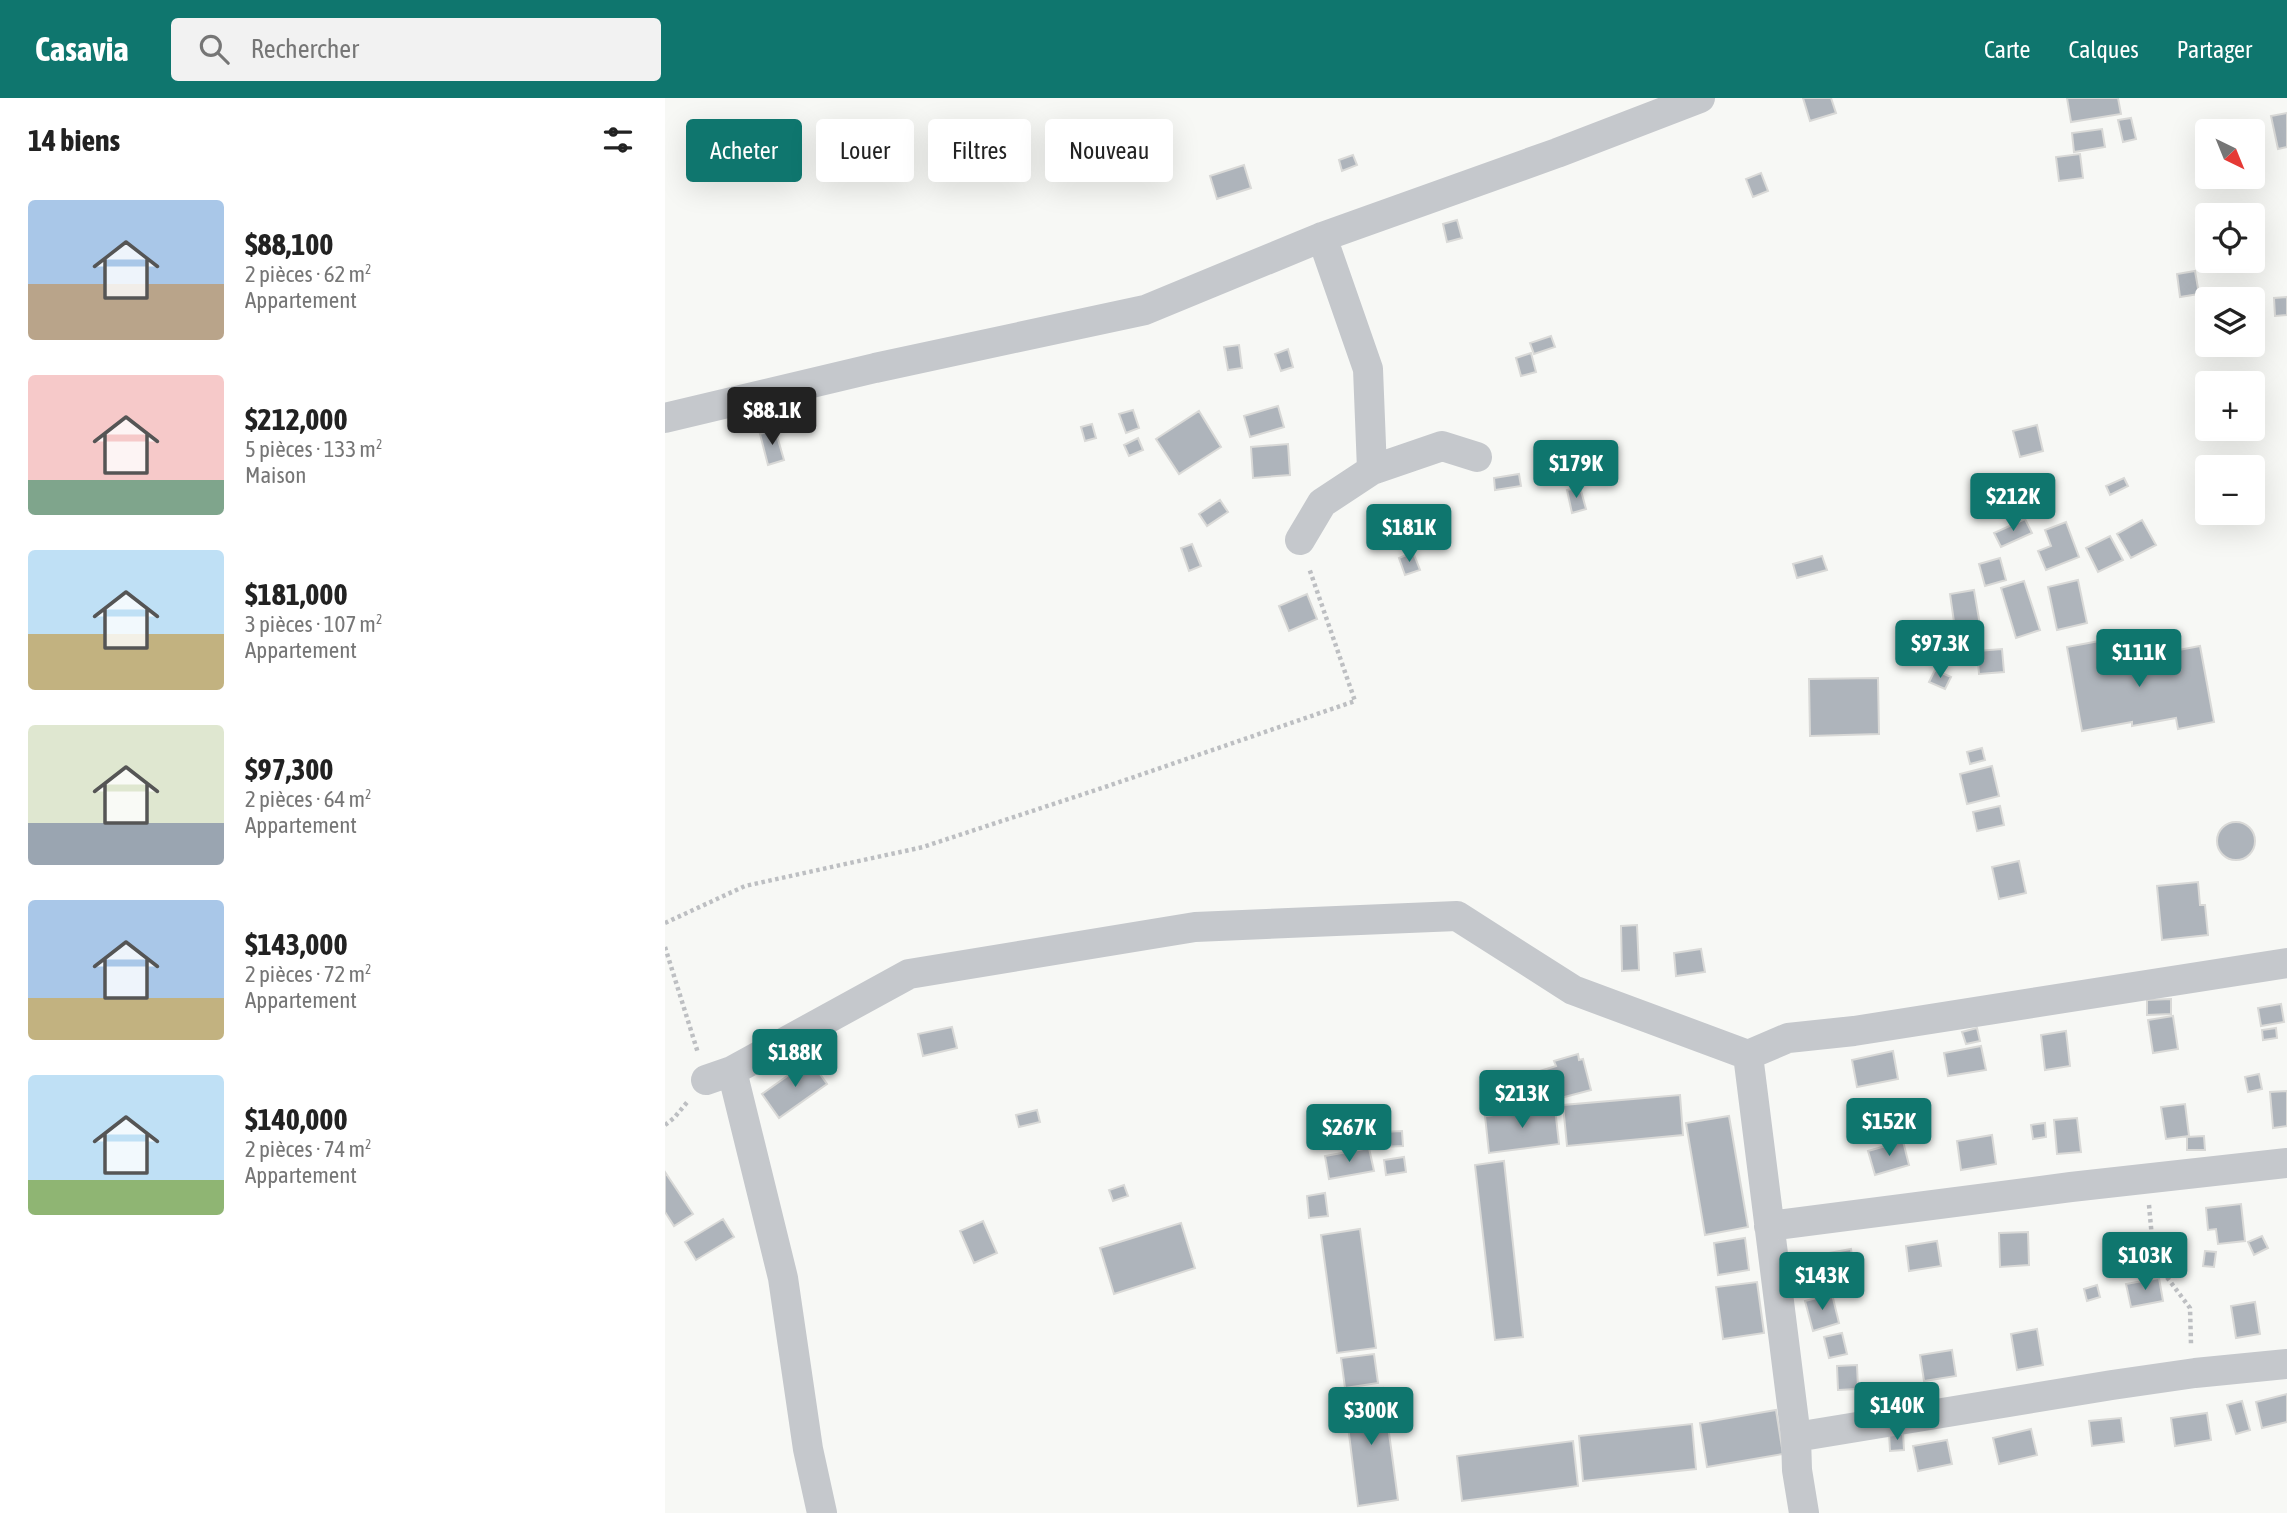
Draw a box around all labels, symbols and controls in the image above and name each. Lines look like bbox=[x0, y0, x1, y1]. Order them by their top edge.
search box bbox=[171, 18, 661, 81]
text: Casavia bbox=[35, 30, 129, 68]
icon: search bbox=[195, 30, 233, 68]
text: Rechercher bbox=[251, 34, 359, 64]
text: Carte bbox=[1984, 36, 2030, 63]
text: Calques bbox=[2068, 36, 2139, 63]
text: Partager bbox=[2177, 36, 2252, 63]
chip: Acheter bbox=[686, 119, 802, 182]
chip: Louer bbox=[816, 119, 914, 182]
chip: Filtres bbox=[928, 119, 1031, 182]
chip: Nouveau bbox=[1045, 119, 1173, 182]
north arrow bbox=[2195, 119, 2265, 189]
map controls bbox=[2195, 119, 2265, 525]
icon: filters bbox=[599, 121, 637, 159]
text: 14 biens bbox=[28, 123, 120, 157]
button: locate bbox=[2195, 203, 2265, 273]
text: $88,100 bbox=[245, 227, 333, 261]
icon: home bbox=[84, 228, 168, 312]
text: 2 pièces · 62 m² bbox=[245, 261, 372, 287]
text: Appartement bbox=[245, 287, 357, 313]
button: layers bbox=[2195, 287, 2265, 357]
button: + bbox=[2195, 371, 2265, 441]
pin: $88.1K bbox=[715, 388, 829, 447]
text: $88.1K bbox=[743, 397, 801, 423]
text: $212,000 bbox=[245, 402, 348, 436]
icon: home bbox=[84, 403, 168, 487]
text: 5 pièces · 133 m² bbox=[245, 436, 382, 462]
pin: $179K bbox=[1527, 440, 1625, 500]
text: $179K bbox=[1549, 450, 1603, 476]
button: − bbox=[2195, 455, 2265, 525]
text: Maison bbox=[245, 462, 306, 488]
pin: $212K bbox=[1964, 474, 2062, 533]
text: $212K bbox=[1986, 483, 2040, 509]
pin: $181K bbox=[1360, 504, 1458, 564]
text: $181K bbox=[1382, 514, 1436, 540]
text: $181,000 bbox=[245, 577, 348, 611]
icon: home bbox=[84, 578, 168, 662]
text: 3 pièces · 107 m² bbox=[245, 611, 382, 637]
pin: $97.3K bbox=[1883, 620, 1997, 680]
text: $97.3K bbox=[1911, 630, 1969, 656]
pin: $111K bbox=[2090, 630, 2188, 689]
text: Appartement bbox=[245, 637, 357, 663]
text: $111K bbox=[2112, 639, 2166, 665]
text: $97,300 bbox=[245, 752, 333, 786]
icon: home bbox=[84, 753, 168, 837]
text: 2 pièces · 64 m² bbox=[245, 786, 372, 812]
text: Appartement bbox=[245, 812, 357, 838]
text: $143,000 bbox=[245, 927, 348, 961]
icon: home bbox=[84, 928, 168, 1012]
text: 2 pièces · 72 m² bbox=[245, 961, 372, 987]
text: Appartement bbox=[245, 987, 357, 1013]
pin: $188K bbox=[746, 1030, 844, 1089]
text: $188K bbox=[768, 1039, 822, 1065]
pin: $213K bbox=[1473, 1070, 1571, 1130]
text: $213K bbox=[1495, 1080, 1549, 1106]
pin: $152K bbox=[1840, 1098, 1938, 1158]
text: $140,000 bbox=[245, 1102, 348, 1136]
icon: home bbox=[84, 1103, 168, 1187]
pin: $267K bbox=[1300, 1104, 1398, 1164]
text: $152K bbox=[1862, 1108, 1916, 1134]
text: $267K bbox=[1322, 1114, 1376, 1140]
text: 2 pièces · 74 m² bbox=[245, 1136, 372, 1162]
text: Appartement bbox=[245, 1162, 357, 1188]
pin: $103K bbox=[2096, 1232, 2194, 1292]
text: $103K bbox=[2118, 1242, 2172, 1268]
pin: $143K bbox=[1773, 1252, 1871, 1312]
text: $143K bbox=[1795, 1262, 1849, 1288]
pin: $140K bbox=[1848, 1382, 1946, 1442]
pin: $300K bbox=[1322, 1388, 1420, 1447]
text: $140K bbox=[1870, 1392, 1924, 1418]
text: $300K bbox=[1344, 1397, 1398, 1423]

